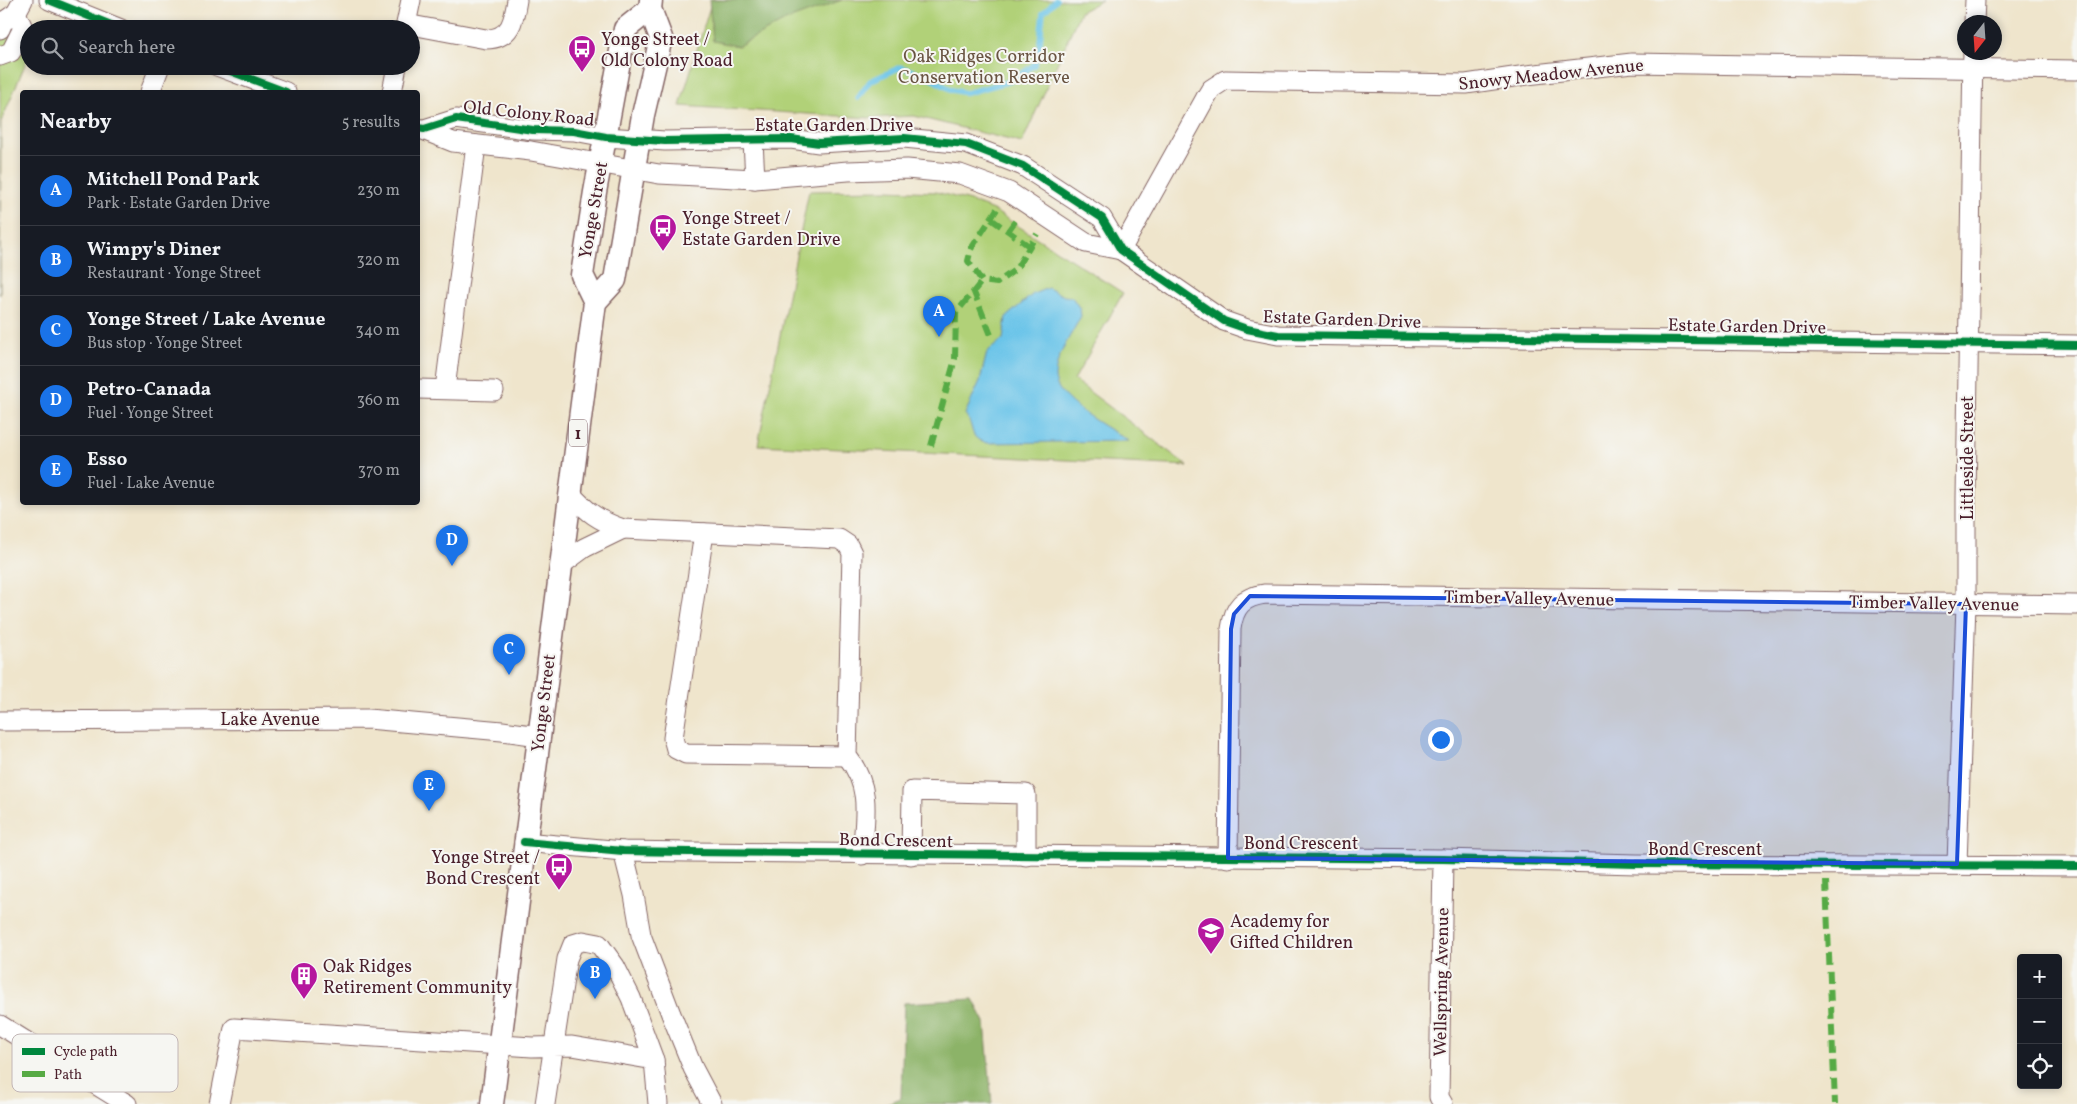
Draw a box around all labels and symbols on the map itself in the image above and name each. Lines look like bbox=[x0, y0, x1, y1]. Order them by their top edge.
north arrow bbox=[1957, 15, 2002, 60]
place label: Yonge Street / Old Colony Road bbox=[601, 28, 733, 74]
bus stop icon: Yonge Street / Old Colony Road bbox=[567, 34, 597, 73]
park label: Oak Ridges Corridor Conservation Reserve bbox=[898, 45, 1070, 91]
street label: Snowy Meadow Avenue bbox=[1457, 53, 1645, 98]
street label: Old Colony Road bbox=[462, 95, 596, 134]
street label: Estate Garden Drive bbox=[755, 114, 913, 139]
street label: Yonge Street bbox=[574, 160, 615, 261]
place label: Yonge Street / Estate Garden Drive bbox=[682, 207, 840, 253]
bus stop icon: Yonge Street / Estate Garden Drive bbox=[648, 213, 678, 252]
pin: A bbox=[923, 296, 955, 337]
street label: Estate Garden Drive bbox=[1262, 305, 1422, 336]
street label: Estate Garden Drive bbox=[1668, 314, 1826, 341]
street label: Littleside Street bbox=[1956, 396, 1981, 520]
road number: 1 bbox=[569, 419, 587, 446]
pin: D bbox=[436, 525, 468, 566]
street label: Timber Valley Avenue bbox=[1444, 586, 1614, 613]
street label: Timber Valley Avenue bbox=[1849, 591, 2019, 618]
pin: C bbox=[493, 634, 525, 675]
street label: Yonge Street bbox=[526, 653, 563, 754]
street label: Lake Avenue bbox=[220, 708, 320, 733]
your location bbox=[1428, 727, 1454, 753]
pin: E bbox=[413, 770, 445, 811]
street label: Bond Crescent bbox=[839, 828, 953, 855]
street label: Bond Crescent bbox=[1244, 832, 1358, 857]
street label: Bond Crescent bbox=[1648, 838, 1762, 863]
place label: Yonge Street / Bond Crescent bbox=[426, 846, 540, 892]
bus stop icon: Yonge Street / Bond Crescent bbox=[544, 852, 574, 891]
street label: Wellspring Avenue bbox=[1429, 907, 1456, 1057]
place label: Academy for Gifted Children bbox=[1230, 910, 1354, 956]
school or university icon: Academy for Gifted Children bbox=[1196, 916, 1226, 955]
place label: Oak Ridges Retirement Community bbox=[323, 955, 512, 1001]
pin: B bbox=[579, 958, 611, 999]
building icon: Oak Ridges Retirement Community bbox=[289, 961, 319, 1000]
legend bbox=[12, 1034, 178, 1092]
text: Cycle path bbox=[54, 1043, 118, 1062]
text: Path bbox=[54, 1066, 82, 1085]

